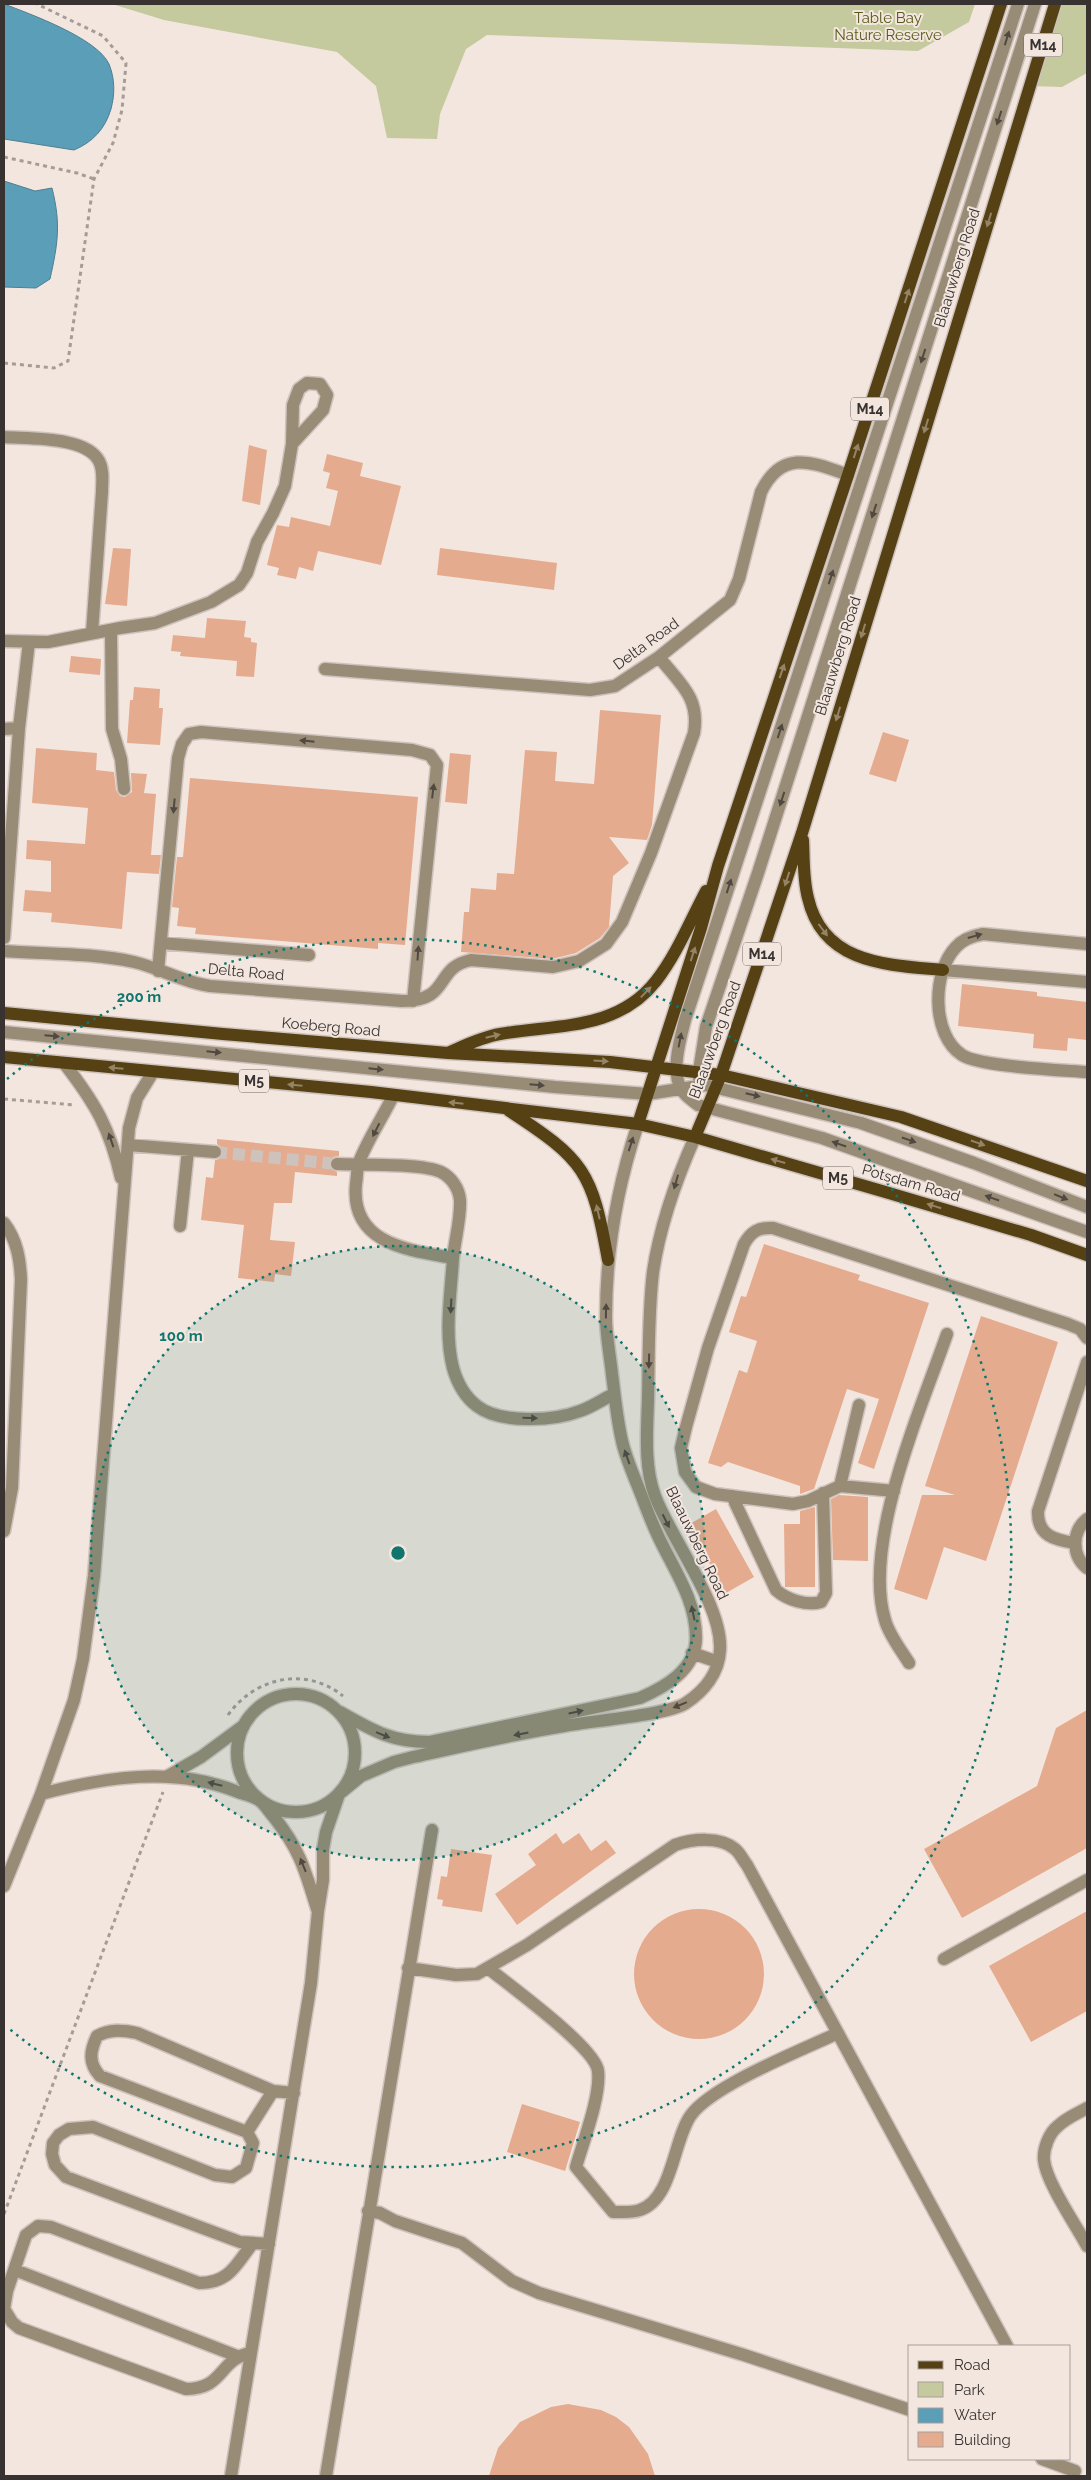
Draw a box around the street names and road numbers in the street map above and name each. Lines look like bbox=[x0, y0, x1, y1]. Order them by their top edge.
road number: M14 bbox=[1024, 34, 1062, 56]
street label: Blaauwberg Road bbox=[930, 206, 984, 330]
road number: M14 bbox=[851, 398, 889, 420]
street label: Blaauwberg Road bbox=[811, 594, 865, 718]
street label: Delta Road bbox=[610, 614, 682, 674]
road number: M14 bbox=[743, 942, 781, 966]
street label: Delta Road bbox=[207, 960, 285, 984]
street label: Blaauwberg Road bbox=[685, 979, 745, 1101]
street label: Koeberg Road bbox=[281, 1014, 381, 1040]
road number: M5 bbox=[239, 1070, 269, 1092]
street label: Potsdam Road bbox=[860, 1160, 962, 1206]
road number: M5 bbox=[823, 1166, 853, 1190]
street label: Blaauwberg Road bbox=[662, 1483, 732, 1603]

